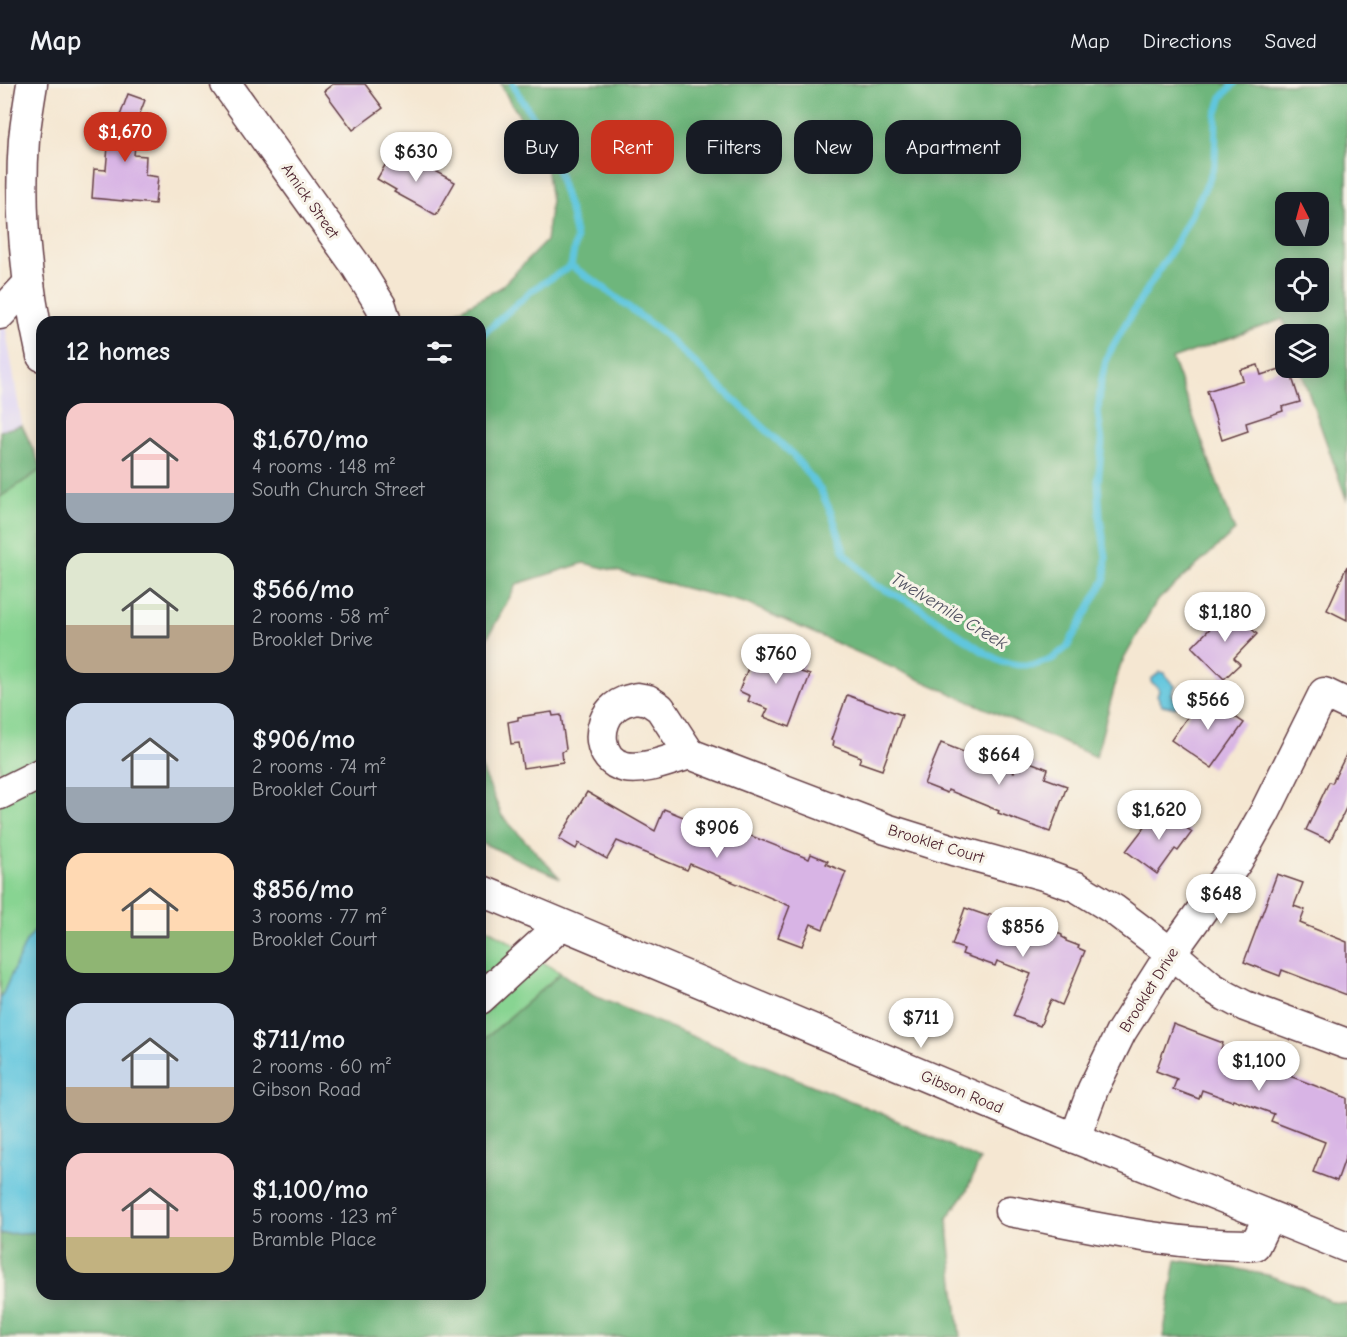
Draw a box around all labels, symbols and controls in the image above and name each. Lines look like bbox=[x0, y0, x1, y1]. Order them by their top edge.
text: Map bbox=[30, 25, 81, 57]
text: Map bbox=[1070, 29, 1110, 53]
text: Directions bbox=[1143, 29, 1232, 53]
text: Saved bbox=[1265, 29, 1317, 53]
pin: $1,670 bbox=[76, 112, 174, 163]
text: $1,670 bbox=[98, 120, 152, 143]
chip: Buy bbox=[504, 120, 579, 174]
chip: Rent bbox=[591, 120, 674, 174]
chip: Filters bbox=[686, 120, 782, 174]
chip: New bbox=[794, 120, 873, 174]
chip: Apartment bbox=[885, 120, 1021, 174]
pin: $630 bbox=[380, 132, 452, 183]
text: $630 bbox=[394, 140, 438, 163]
street label: Amick Street bbox=[278, 160, 343, 242]
north arrow bbox=[1275, 192, 1329, 246]
map controls bbox=[1275, 192, 1329, 378]
button: locate bbox=[1275, 258, 1329, 312]
button: layers bbox=[1275, 324, 1329, 378]
icon: filters bbox=[423, 336, 456, 369]
text: 12 homes bbox=[66, 337, 170, 367]
text: $1,670/mo bbox=[252, 425, 369, 455]
icon: home bbox=[114, 427, 186, 499]
text: 4 rooms · 148 m² bbox=[252, 455, 395, 478]
text: South Church Street bbox=[252, 478, 425, 501]
water label: Twelvemile Creek bbox=[887, 568, 1011, 654]
text: $566/mo bbox=[252, 575, 354, 605]
icon: home bbox=[114, 577, 186, 649]
pin: $1,180 bbox=[1176, 592, 1274, 643]
text: $1,180 bbox=[1198, 600, 1252, 623]
text: 2 rooms · 58 m² bbox=[252, 605, 389, 628]
text: Brooklet Drive bbox=[252, 628, 373, 651]
pin: $760 bbox=[740, 634, 812, 685]
text: $760 bbox=[755, 642, 797, 665]
pin: $566 bbox=[1172, 680, 1244, 731]
text: $566 bbox=[1186, 688, 1230, 711]
text: $906/mo bbox=[252, 725, 355, 755]
icon: home bbox=[114, 727, 186, 799]
pin: $664 bbox=[963, 735, 1035, 786]
text: $664 bbox=[978, 743, 1020, 766]
text: 2 rooms · 74 m² bbox=[252, 755, 385, 778]
text: Brooklet Court bbox=[252, 778, 376, 801]
pin: $1,620 bbox=[1110, 790, 1208, 841]
text: $1,620 bbox=[1131, 798, 1187, 821]
pin: $906 bbox=[681, 808, 753, 859]
text: $906 bbox=[695, 816, 739, 839]
street label: Brooklet Court bbox=[886, 821, 987, 867]
pin: $648 bbox=[1185, 874, 1257, 925]
text: $856/mo bbox=[252, 875, 354, 905]
icon: home bbox=[114, 877, 186, 949]
text: $648 bbox=[1200, 882, 1242, 905]
text: 3 rooms · 77 m² bbox=[252, 905, 386, 928]
pin: $856 bbox=[987, 907, 1059, 958]
text: $856 bbox=[1001, 915, 1045, 938]
text: Brooklet Court bbox=[252, 928, 376, 951]
street label: Brooklet Drive bbox=[1116, 944, 1182, 1036]
pin: $711 bbox=[885, 998, 957, 1049]
text: $711 bbox=[903, 1006, 939, 1029]
text: $711/mo bbox=[252, 1025, 345, 1055]
icon: home bbox=[114, 1027, 186, 1099]
pin: $1,100 bbox=[1210, 1041, 1308, 1092]
text: $1,100 bbox=[1232, 1049, 1286, 1072]
text: 2 rooms · 60 m² bbox=[252, 1055, 391, 1078]
street label: Gibson Road bbox=[918, 1067, 1006, 1117]
text: Gibson Road bbox=[252, 1078, 361, 1101]
text: $1,100/mo bbox=[252, 1175, 368, 1205]
icon: home bbox=[114, 1177, 186, 1249]
text: 5 rooms · 123 m² bbox=[252, 1205, 397, 1228]
text: Bramble Place bbox=[252, 1228, 376, 1251]

